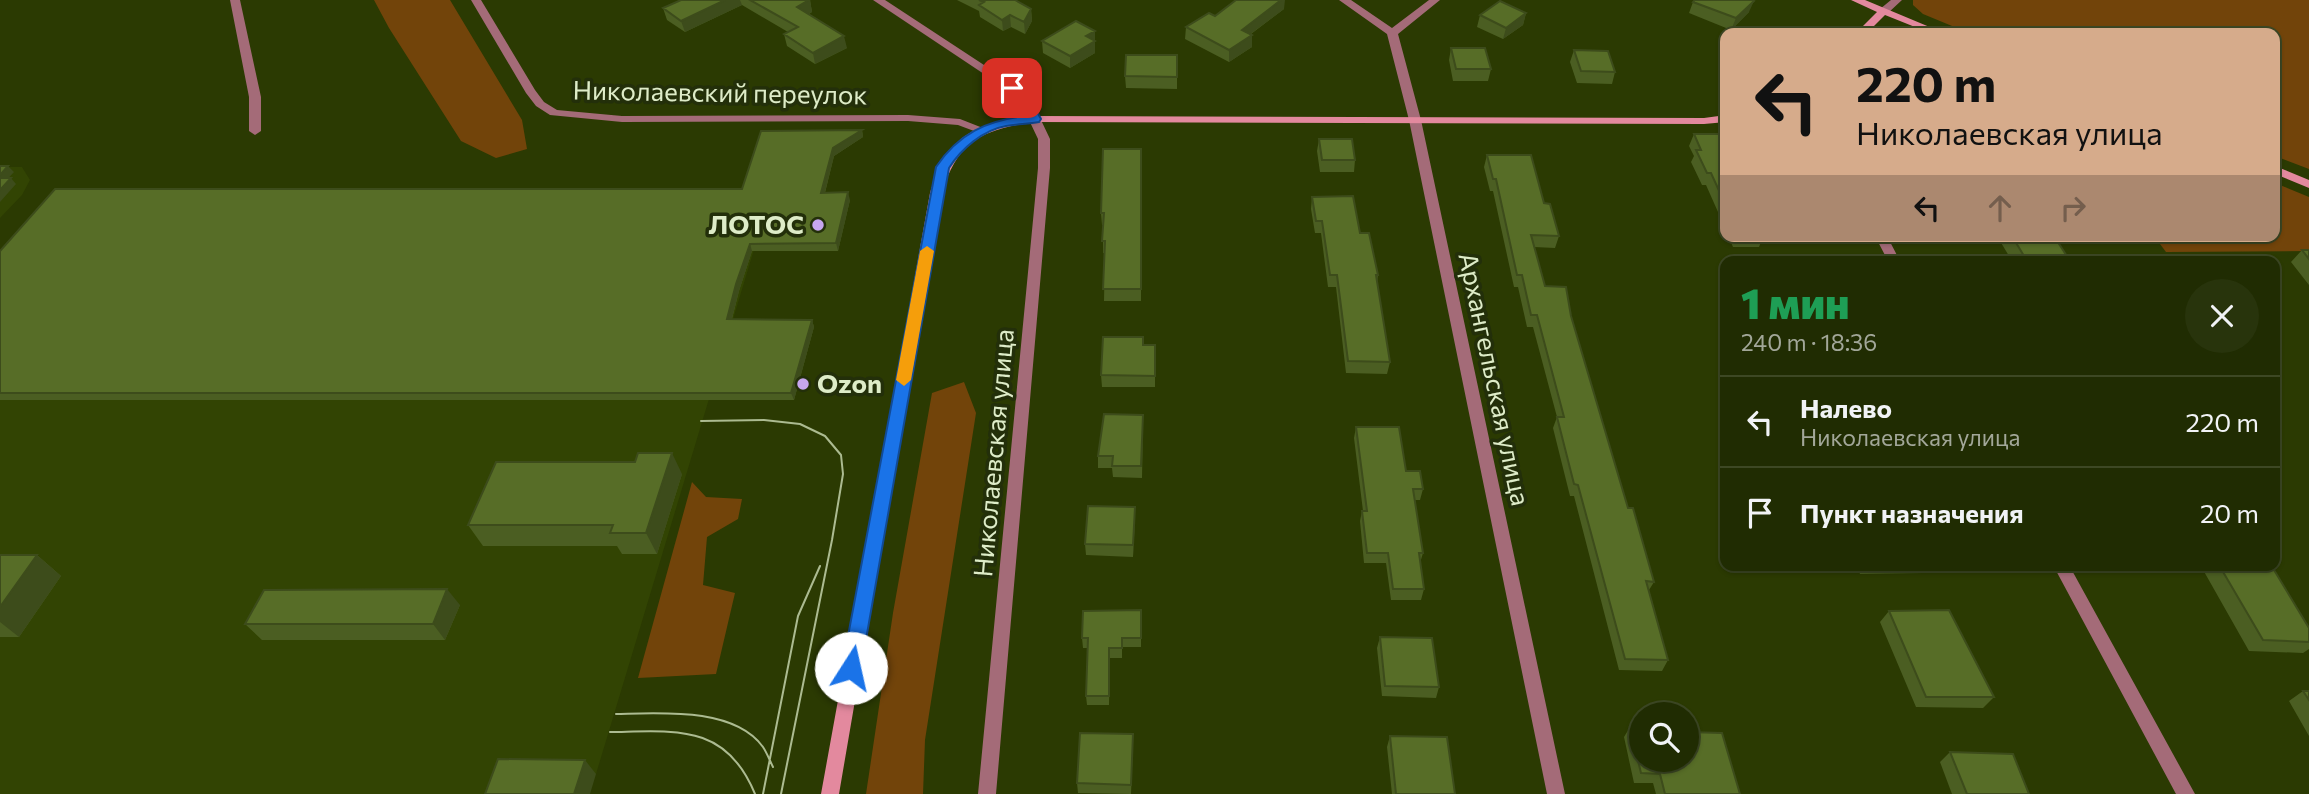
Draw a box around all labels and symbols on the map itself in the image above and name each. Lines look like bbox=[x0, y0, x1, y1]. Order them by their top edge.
pin bbox=[982, 58, 1042, 118]
street label: Николаевский переулок bbox=[572, 73, 868, 110]
place label: ЛОТОС bbox=[709, 208, 804, 239]
marker: ЛОТОС bbox=[810, 217, 826, 233]
street label: Архангельская улица bbox=[1453, 249, 1537, 508]
street label: Николаевская улица bbox=[966, 327, 1019, 578]
place label: Ozon bbox=[817, 367, 882, 398]
marker: Ozon bbox=[795, 376, 811, 392]
position arrow bbox=[814, 631, 888, 705]

